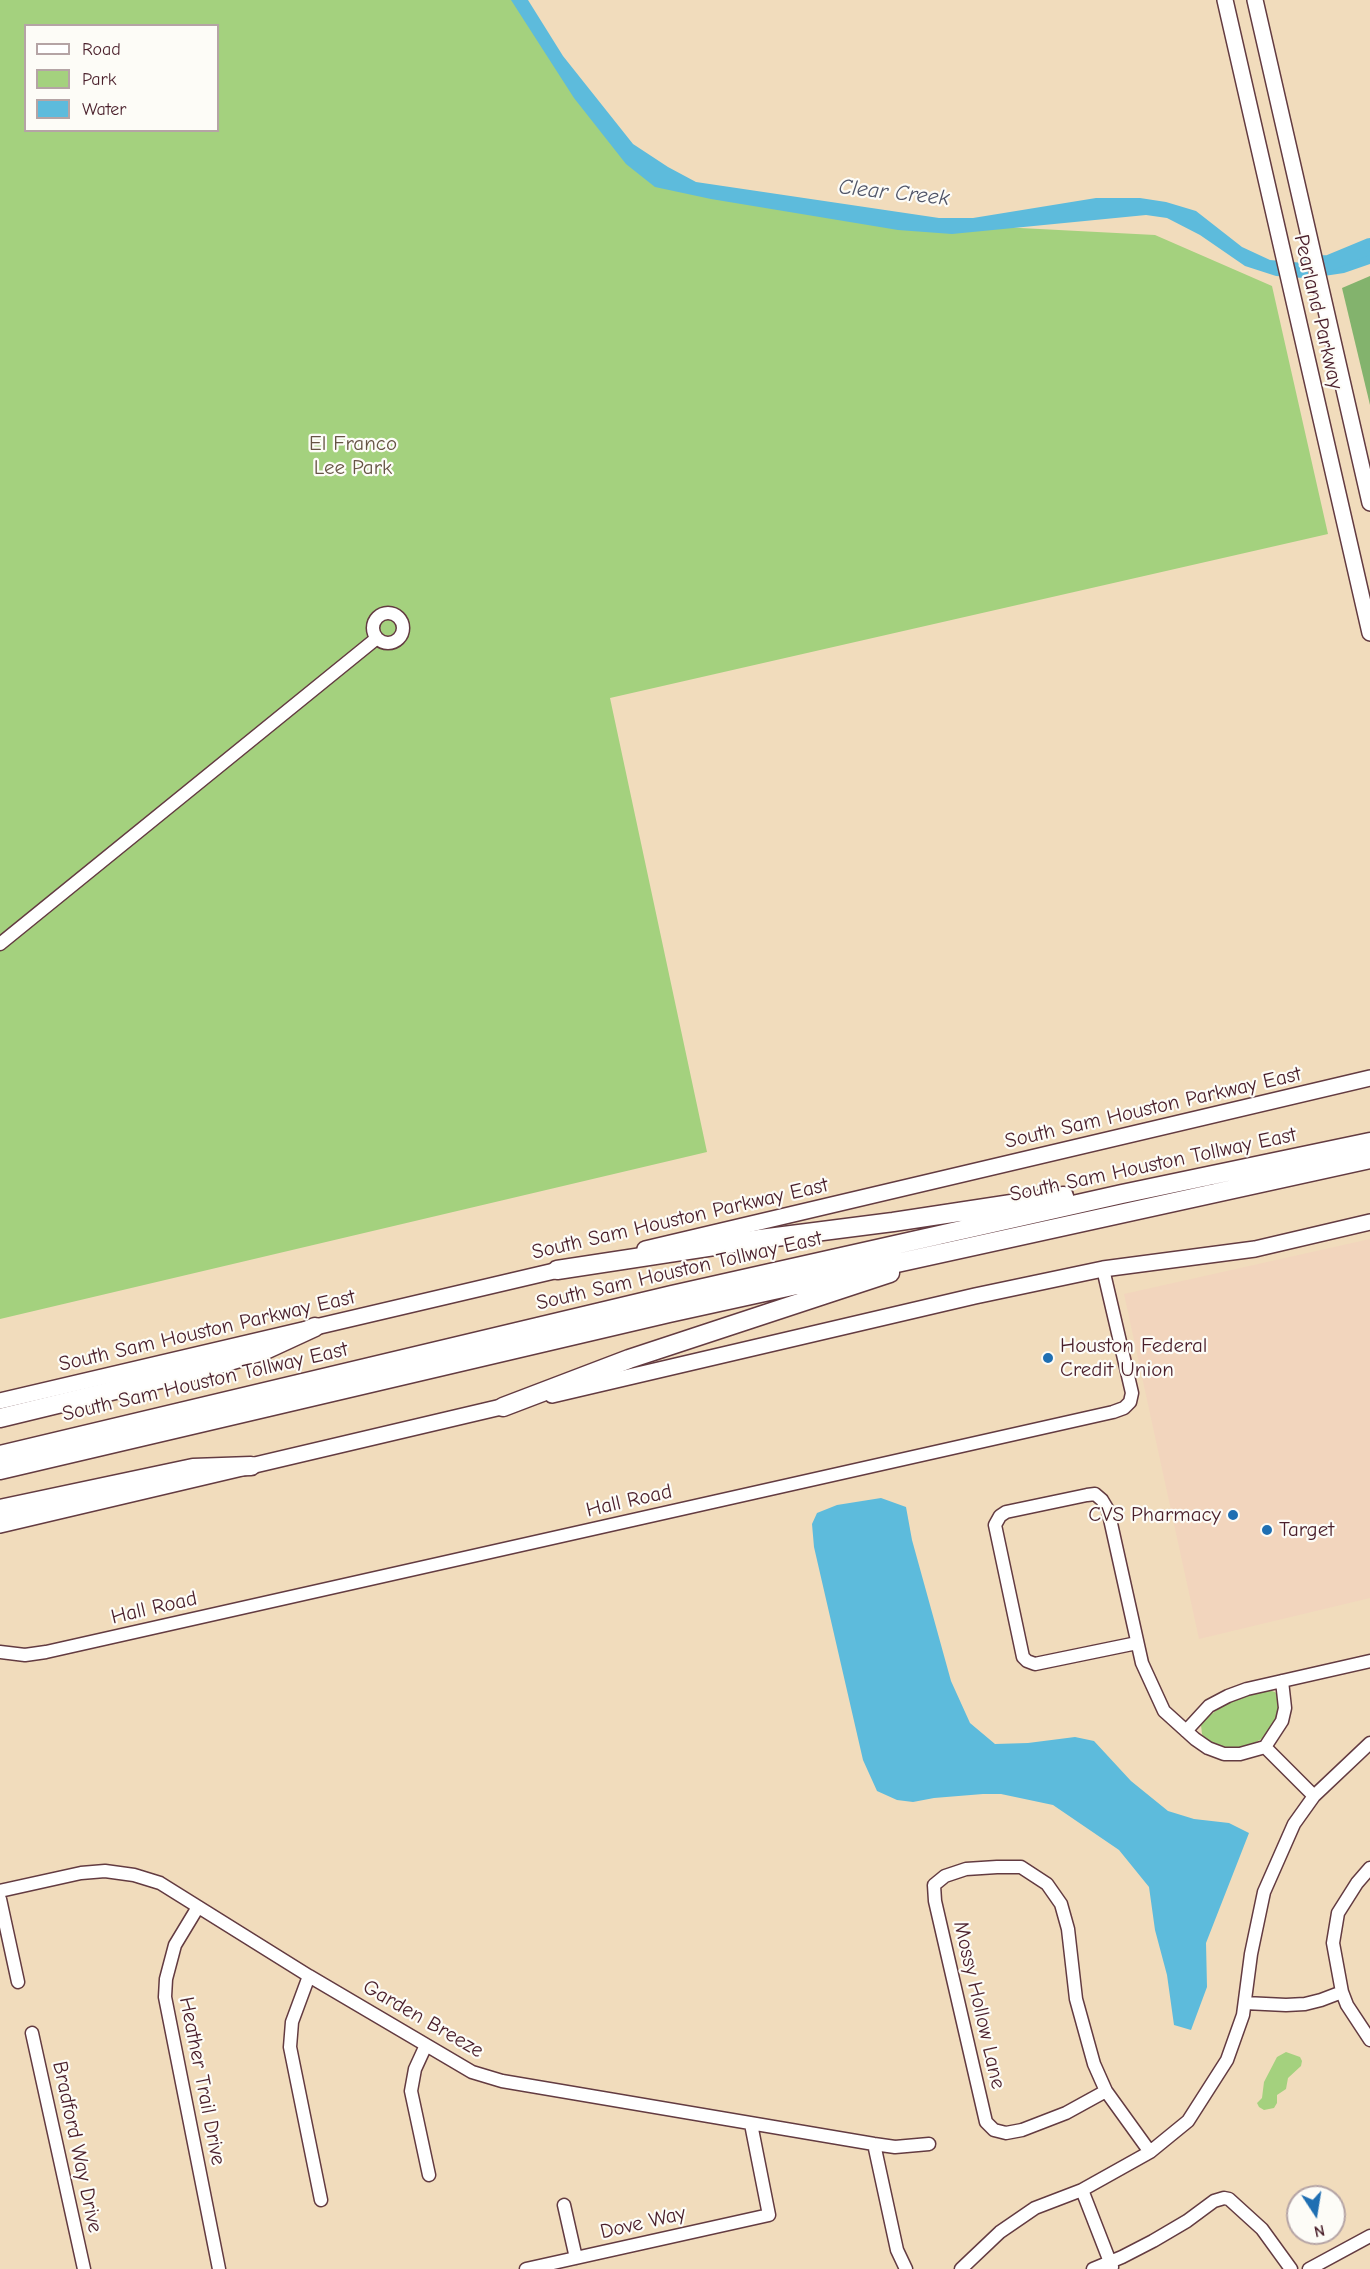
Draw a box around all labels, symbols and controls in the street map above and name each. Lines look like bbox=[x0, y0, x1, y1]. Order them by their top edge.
legend bbox=[24, 24, 219, 132]
text: Road bbox=[82, 39, 121, 60]
text: Park bbox=[82, 69, 116, 90]
text: Water bbox=[82, 99, 126, 120]
water label: Clear Creek bbox=[837, 174, 951, 212]
street label: Pearland Parkway bbox=[1288, 232, 1348, 392]
park label: El Franco Lee Park bbox=[309, 431, 397, 481]
street label: South Sam Houston Parkway East bbox=[1002, 1062, 1304, 1154]
street label: South Sam Houston Tollway East bbox=[1007, 1122, 1299, 1208]
street label: South Sam Houston Parkway East bbox=[529, 1173, 831, 1265]
street label: South Sam Houston Tollway East bbox=[534, 1226, 824, 1316]
street label: South Sam Houston Parkway East bbox=[56, 1285, 358, 1377]
place label: Houston Federal Credit Union bbox=[1060, 1333, 1207, 1383]
street label: South Sam Houston Tollway East bbox=[60, 1337, 350, 1427]
marker: Houston Federal Credit Union bbox=[1041, 1351, 1055, 1365]
street label: Hall Road bbox=[584, 1479, 674, 1523]
place label: CVS Pharmacy bbox=[1088, 1502, 1221, 1528]
marker: CVS Pharmacy bbox=[1226, 1508, 1240, 1522]
place label: Target bbox=[1279, 1517, 1334, 1543]
marker: Target bbox=[1260, 1523, 1274, 1537]
street label: Hall Road bbox=[109, 1586, 199, 1630]
street label: Mossy Hollow Lane bbox=[947, 1919, 1011, 2091]
street label: Garden Breeze bbox=[358, 1974, 488, 2064]
street label: Heather Trail Drive bbox=[173, 1995, 231, 2167]
street label: Bradford Way Drive bbox=[47, 2059, 107, 2235]
north arrow bbox=[1286, 2185, 1346, 2245]
street label: Dove Way bbox=[598, 2201, 688, 2245]
text: N bbox=[1312, 2221, 1326, 2241]

